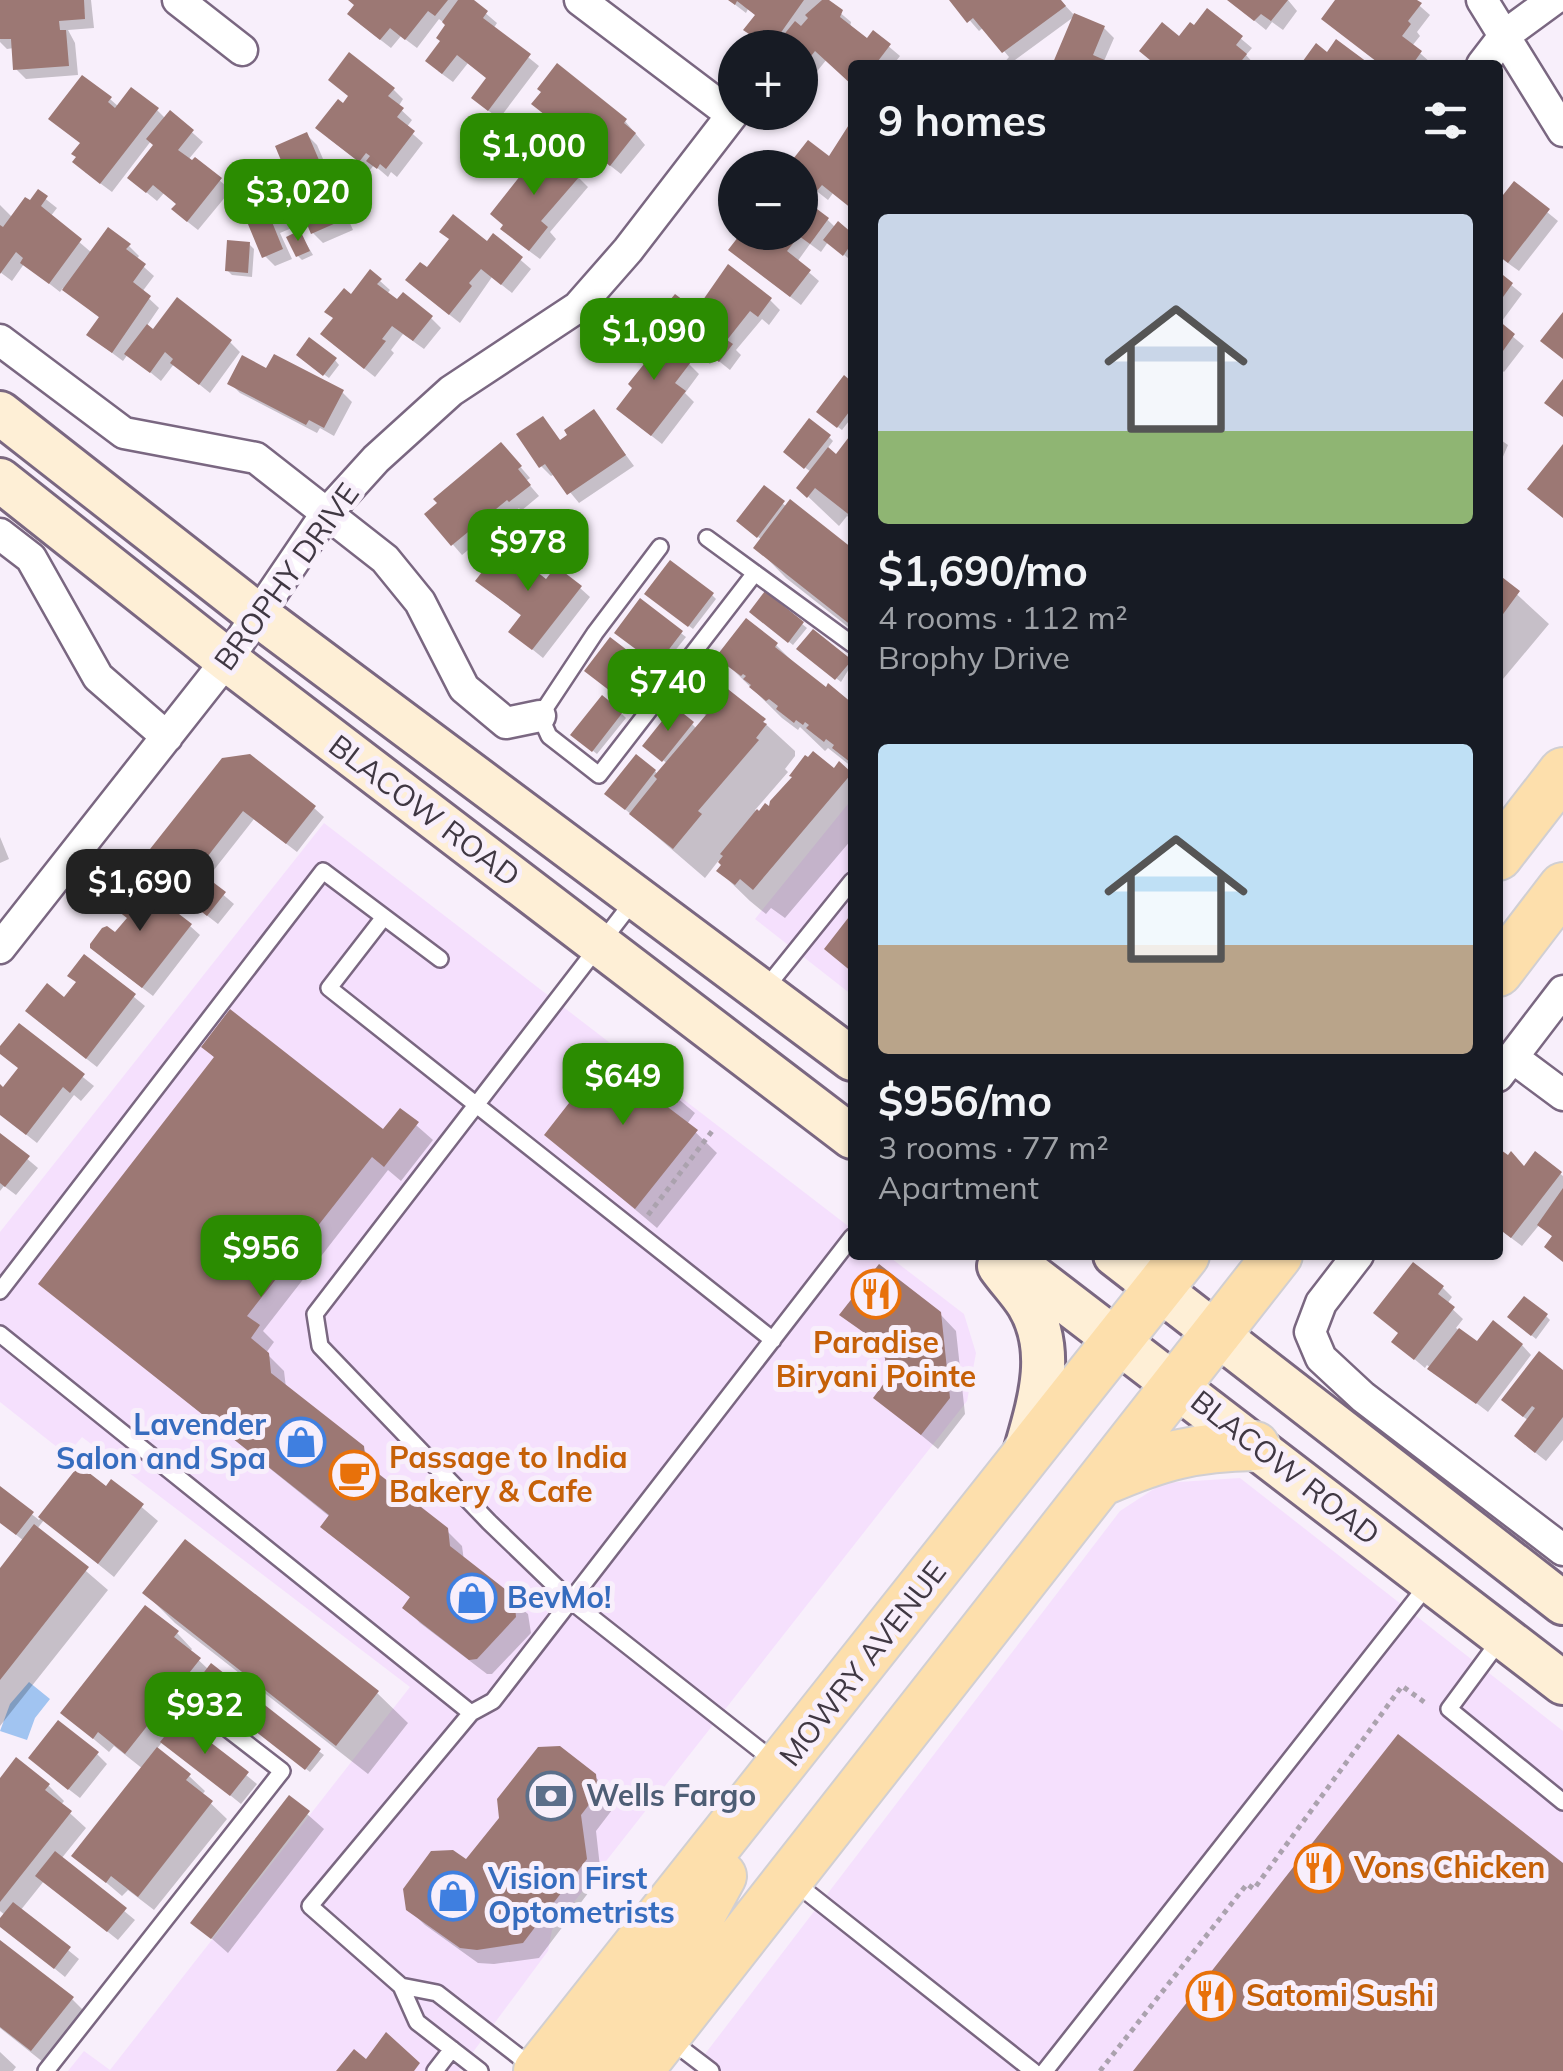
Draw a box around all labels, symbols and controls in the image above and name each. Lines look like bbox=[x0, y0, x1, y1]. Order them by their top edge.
map controls bbox=[718, 30, 818, 250]
button: + bbox=[718, 30, 818, 130]
icon: filters bbox=[1418, 93, 1473, 148]
text: 9 homes bbox=[878, 94, 1047, 147]
pin: $1,000 bbox=[453, 113, 615, 198]
text: $1,000 bbox=[482, 125, 586, 165]
button: − bbox=[718, 150, 818, 250]
pin: $3,020 bbox=[217, 159, 379, 244]
text: $3,020 bbox=[246, 171, 350, 211]
icon: home bbox=[1086, 279, 1266, 459]
pin: $1,090 bbox=[573, 298, 735, 383]
text: $1,090 bbox=[602, 310, 706, 350]
street label: BROPHY DRIVE bbox=[206, 475, 367, 677]
pin: $978 bbox=[469, 509, 587, 594]
text: $978 bbox=[490, 521, 566, 561]
text: $1,690/mo bbox=[878, 544, 1088, 597]
text: 4 rooms · 112 m² bbox=[878, 597, 1128, 637]
text: Brophy Drive bbox=[878, 637, 1070, 677]
pin: $740 bbox=[609, 649, 727, 734]
text: $740 bbox=[630, 661, 706, 701]
street label: BLACOW ROAD bbox=[322, 726, 528, 894]
icon: home bbox=[1086, 809, 1266, 989]
pin: $1,690 bbox=[59, 849, 221, 934]
text: $1,690 bbox=[88, 861, 192, 901]
pin: $649 bbox=[564, 1043, 682, 1128]
text: $649 bbox=[585, 1055, 661, 1095]
text: $956/mo bbox=[878, 1074, 1052, 1127]
text: 3 rooms · 77 m² bbox=[878, 1127, 1109, 1167]
text: Apartment bbox=[878, 1167, 1039, 1207]
pin: $956 bbox=[202, 1215, 320, 1300]
text: $956 bbox=[223, 1227, 299, 1267]
restaurant icon: Paradise Biryani Pointe bbox=[850, 1268, 902, 1320]
place label: Paradise Biryani Pointe bbox=[776, 1323, 976, 1395]
street label: BLACOW ROAD bbox=[1184, 1382, 1388, 1553]
place label: Lavender Salon and Spa bbox=[56, 1405, 266, 1477]
shop icon: Lavender Salon and Spa bbox=[275, 1416, 327, 1468]
place label: Passage to India Bakery & Cafe bbox=[389, 1438, 628, 1510]
cafe icon: Passage to India Bakery & Cafe bbox=[328, 1449, 380, 1501]
street label: MOWRY AVENUE bbox=[770, 1553, 954, 1773]
shop icon: BevMo! bbox=[446, 1572, 498, 1624]
place label: BevMo! bbox=[507, 1578, 612, 1616]
pin: $932 bbox=[146, 1672, 264, 1757]
text: $932 bbox=[167, 1684, 243, 1724]
bank icon: Wells Fargo bbox=[525, 1770, 577, 1822]
place label: Wells Fargo bbox=[586, 1776, 756, 1814]
restaurant icon: Vons Chicken bbox=[1293, 1842, 1345, 1894]
place label: Vons Chicken bbox=[1353, 1848, 1545, 1886]
place label: Vision First Optometrists bbox=[487, 1859, 675, 1931]
shop icon: Vision First Optometrists bbox=[427, 1870, 479, 1922]
restaurant icon: Satomi Sushi bbox=[1185, 1970, 1237, 2022]
place label: Satomi Sushi bbox=[1246, 1976, 1434, 2014]

